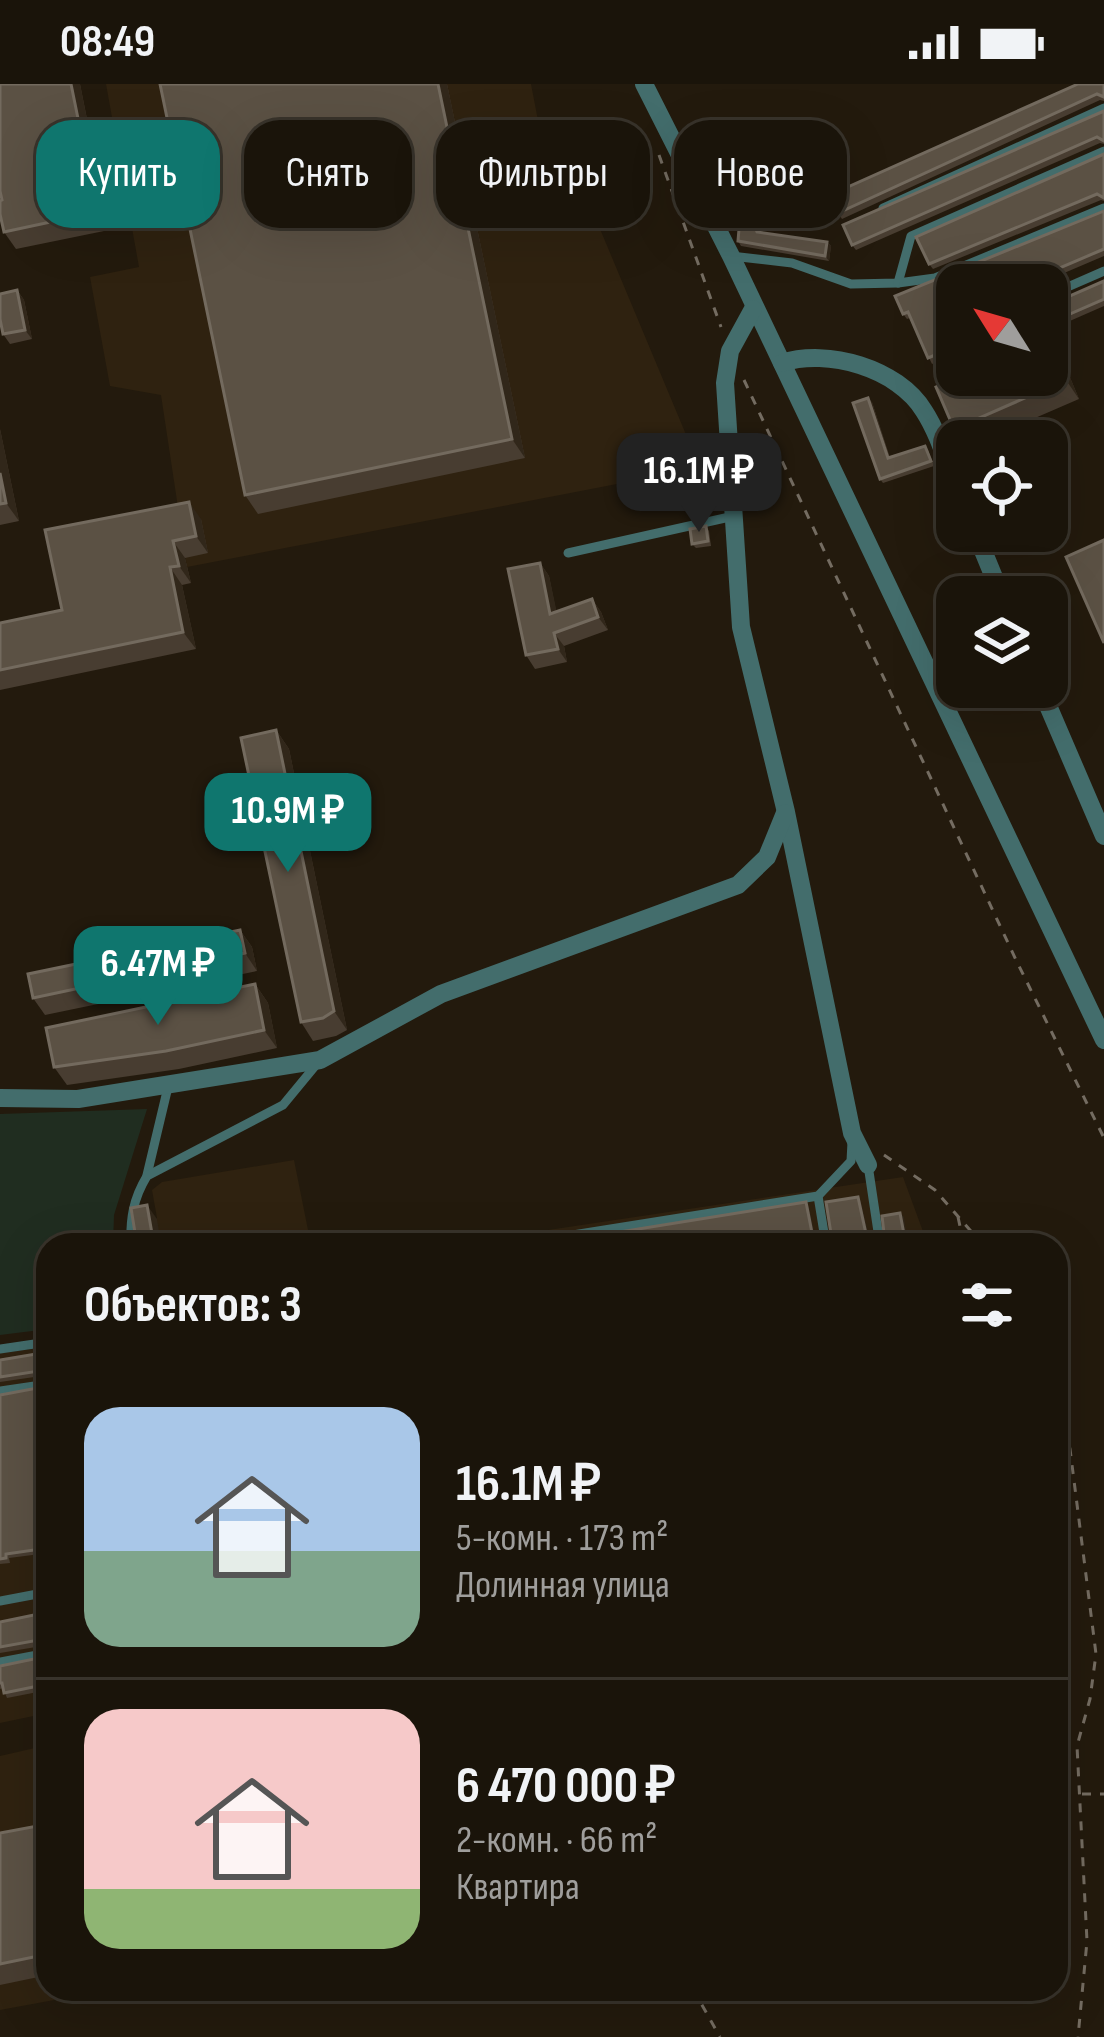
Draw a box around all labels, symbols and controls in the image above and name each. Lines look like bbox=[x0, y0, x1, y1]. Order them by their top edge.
text: 08:49 bbox=[60, 15, 155, 70]
chip: Купить bbox=[36, 120, 220, 228]
chip: Снять bbox=[244, 120, 412, 228]
chip: Фильтры bbox=[436, 120, 650, 228]
chip: Новое bbox=[674, 120, 847, 228]
north arrow bbox=[936, 264, 1068, 396]
map controls bbox=[936, 264, 1068, 708]
button: locate bbox=[936, 420, 1068, 552]
pin: 16.1M ₽ bbox=[588, 433, 810, 535]
text: 16.1M ₽ bbox=[644, 448, 754, 495]
button: layers bbox=[936, 576, 1068, 708]
pin: 10.9M ₽ bbox=[177, 773, 399, 875]
text: 10.9M ₽ bbox=[231, 788, 345, 835]
pin: 6.47M ₽ bbox=[47, 926, 269, 1028]
text: 6.47M ₽ bbox=[101, 941, 215, 988]
icon: filters bbox=[954, 1272, 1020, 1338]
text: Объектов: 3 bbox=[84, 1275, 302, 1336]
text: 16.1M ₽ bbox=[456, 1454, 601, 1515]
icon: home bbox=[180, 1455, 324, 1599]
text: 5-комн. · 173 m² bbox=[456, 1515, 668, 1562]
text: Долинная улица bbox=[456, 1562, 670, 1609]
text: 6 470 000 ₽ bbox=[456, 1756, 676, 1817]
icon: home bbox=[180, 1757, 324, 1901]
text: 2-комн. · 66 m² bbox=[456, 1817, 657, 1864]
text: Квартира bbox=[456, 1864, 580, 1911]

